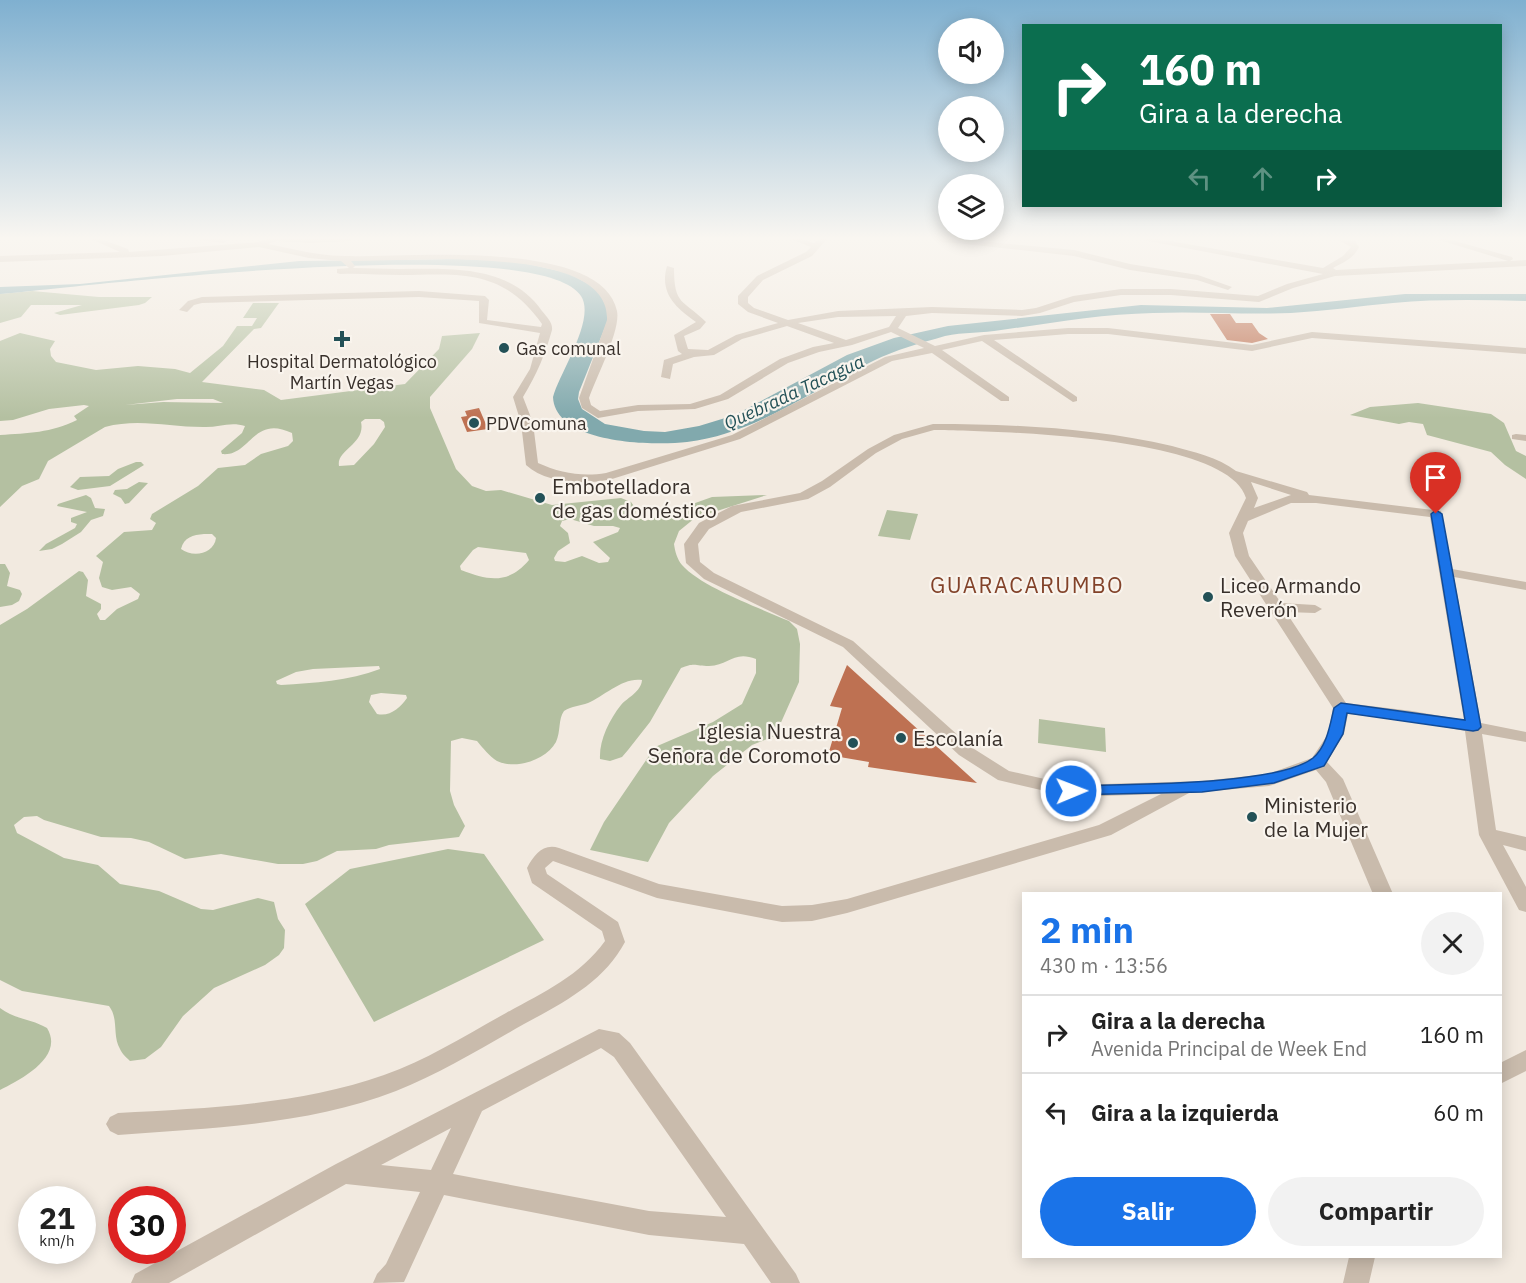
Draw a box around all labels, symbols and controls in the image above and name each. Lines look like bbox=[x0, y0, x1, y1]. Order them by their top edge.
map controls bbox=[938, 18, 1004, 240]
button: sound bbox=[938, 18, 1004, 84]
text: 160 m bbox=[1139, 42, 1262, 97]
icon: right bbox=[1040, 48, 1118, 126]
text: Gira a la derecha bbox=[1139, 95, 1342, 130]
button: search bbox=[938, 96, 1004, 162]
icon: left bbox=[1183, 162, 1216, 195]
icon: ahead bbox=[1246, 162, 1279, 195]
icon: right bbox=[1309, 162, 1342, 195]
button: layers bbox=[938, 174, 1004, 240]
marker: Hospital Dermatológico Martín Vegas bbox=[333, 330, 351, 348]
place label: Gas comunal bbox=[516, 337, 621, 360]
marker: Gas comunal bbox=[497, 341, 511, 355]
water label: Quebrada Tacagua bbox=[720, 349, 868, 435]
place label: Hospital Dermatológico Martín Vegas bbox=[247, 350, 437, 394]
place label: PDVComuna bbox=[486, 412, 587, 435]
marker: PDVComuna bbox=[467, 416, 481, 430]
pin bbox=[1410, 452, 1461, 514]
icon: arrive bbox=[1419, 461, 1452, 494]
place label: Embotelladora de gas doméstico bbox=[552, 472, 717, 524]
marker: Embotelladora de gas doméstico bbox=[533, 491, 547, 505]
district label: GUARACARUMBO bbox=[930, 570, 1124, 599]
place label: Liceo Armando Reverón bbox=[1220, 571, 1361, 623]
marker: Liceo Armando Reverón bbox=[1201, 590, 1215, 604]
place label: Iglesia Nuestra Señora de Coromoto bbox=[648, 717, 841, 769]
place label: Escolanía bbox=[913, 724, 1003, 752]
marker: Escolanía bbox=[894, 731, 908, 745]
marker: Iglesia Nuestra Señora de Coromoto bbox=[846, 736, 860, 750]
position arrow bbox=[1039, 759, 1103, 823]
place label: Ministerio de la Mujer bbox=[1264, 791, 1368, 843]
marker: Ministerio de la Mujer bbox=[1245, 810, 1259, 824]
text: 2 min bbox=[1040, 906, 1134, 953]
button: close bbox=[1421, 912, 1484, 975]
text: 430 m · 13:56 bbox=[1040, 952, 1168, 979]
text: Gira a la derecha bbox=[1091, 1006, 1265, 1035]
icon: right bbox=[1040, 1018, 1073, 1051]
text: 160 m bbox=[1420, 1020, 1484, 1049]
text: Avenida Principal de Week End bbox=[1091, 1035, 1367, 1062]
icon: left bbox=[1040, 1096, 1073, 1129]
text: Gira a la izquierda bbox=[1091, 1098, 1279, 1127]
text: 60 m bbox=[1433, 1098, 1484, 1127]
button: Salir bbox=[1040, 1177, 1256, 1246]
button: Compartir bbox=[1268, 1177, 1484, 1246]
speed limit sign: 30 bbox=[108, 1186, 186, 1264]
text: 21 bbox=[39, 1198, 75, 1237]
text: km/h bbox=[39, 1231, 75, 1250]

